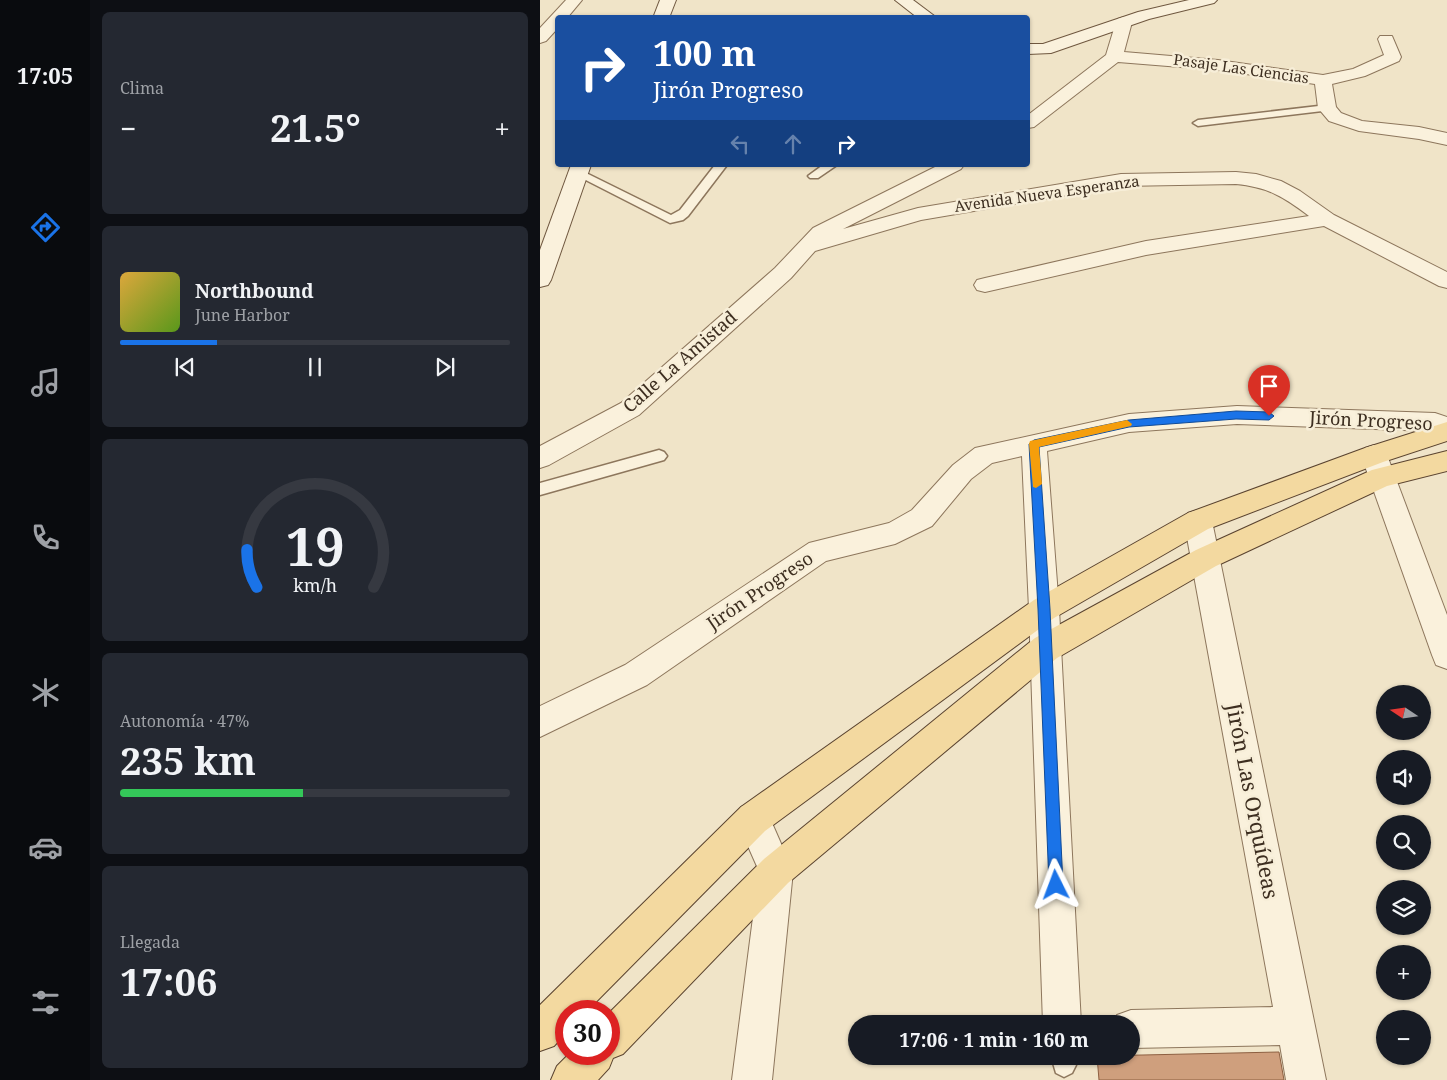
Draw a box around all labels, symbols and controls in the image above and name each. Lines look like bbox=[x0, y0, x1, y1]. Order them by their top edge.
text: 100 m bbox=[653, 29, 756, 76]
icon: right bbox=[570, 35, 635, 100]
street label: Pasaje Las Ciencias bbox=[1172, 49, 1310, 87]
text: 17:05 bbox=[17, 60, 73, 90]
text: Jirón Progreso bbox=[653, 74, 804, 104]
text: Clima bbox=[120, 77, 164, 99]
text: 21.5° bbox=[270, 101, 361, 153]
text: − bbox=[120, 109, 136, 147]
text: + bbox=[494, 109, 510, 147]
icon: left bbox=[726, 130, 754, 158]
icon: ahead bbox=[779, 130, 807, 158]
icon: right bbox=[832, 130, 860, 158]
street label: Avenida Nueva Esperanza bbox=[953, 170, 1141, 216]
icon: directions bbox=[28, 210, 63, 245]
text: Northbound bbox=[195, 278, 314, 304]
text: June Harbor bbox=[195, 304, 290, 326]
street label: Calle La Amistad bbox=[617, 305, 741, 417]
icon: previous bbox=[171, 353, 199, 381]
icon: pause bbox=[301, 353, 329, 381]
icon: next bbox=[431, 353, 459, 381]
icon: music bbox=[28, 365, 63, 400]
pin bbox=[1248, 365, 1290, 416]
icon: arrive bbox=[1255, 372, 1283, 400]
street label: Jirón Progreso bbox=[1308, 405, 1433, 435]
text: 19 bbox=[286, 510, 344, 581]
icon: phone bbox=[28, 520, 63, 555]
street label: Jirón Progreso bbox=[701, 546, 817, 635]
text: km/h bbox=[293, 573, 337, 597]
icon: climate bbox=[28, 675, 63, 710]
north arrow bbox=[1376, 685, 1431, 740]
map controls bbox=[1376, 685, 1431, 1065]
street label: Jirón Las Orquídeas bbox=[1220, 700, 1286, 901]
text: Autonomía · 47% bbox=[120, 710, 249, 732]
text: 235 km bbox=[120, 734, 256, 786]
button: sound bbox=[1376, 750, 1431, 805]
button: search bbox=[1376, 815, 1431, 870]
icon: car bbox=[28, 830, 63, 865]
position arrow bbox=[1029, 858, 1081, 910]
button: layers bbox=[1376, 880, 1431, 935]
text: Llegada bbox=[120, 931, 180, 953]
button: + bbox=[1376, 945, 1431, 1000]
text: 17:06 bbox=[120, 955, 217, 1007]
icon: filters bbox=[28, 985, 63, 1020]
speed limit sign: 30 bbox=[555, 1000, 620, 1065]
button: − bbox=[1376, 1010, 1431, 1065]
text: 17:06 · 1 min · 160 m bbox=[899, 1027, 1089, 1053]

